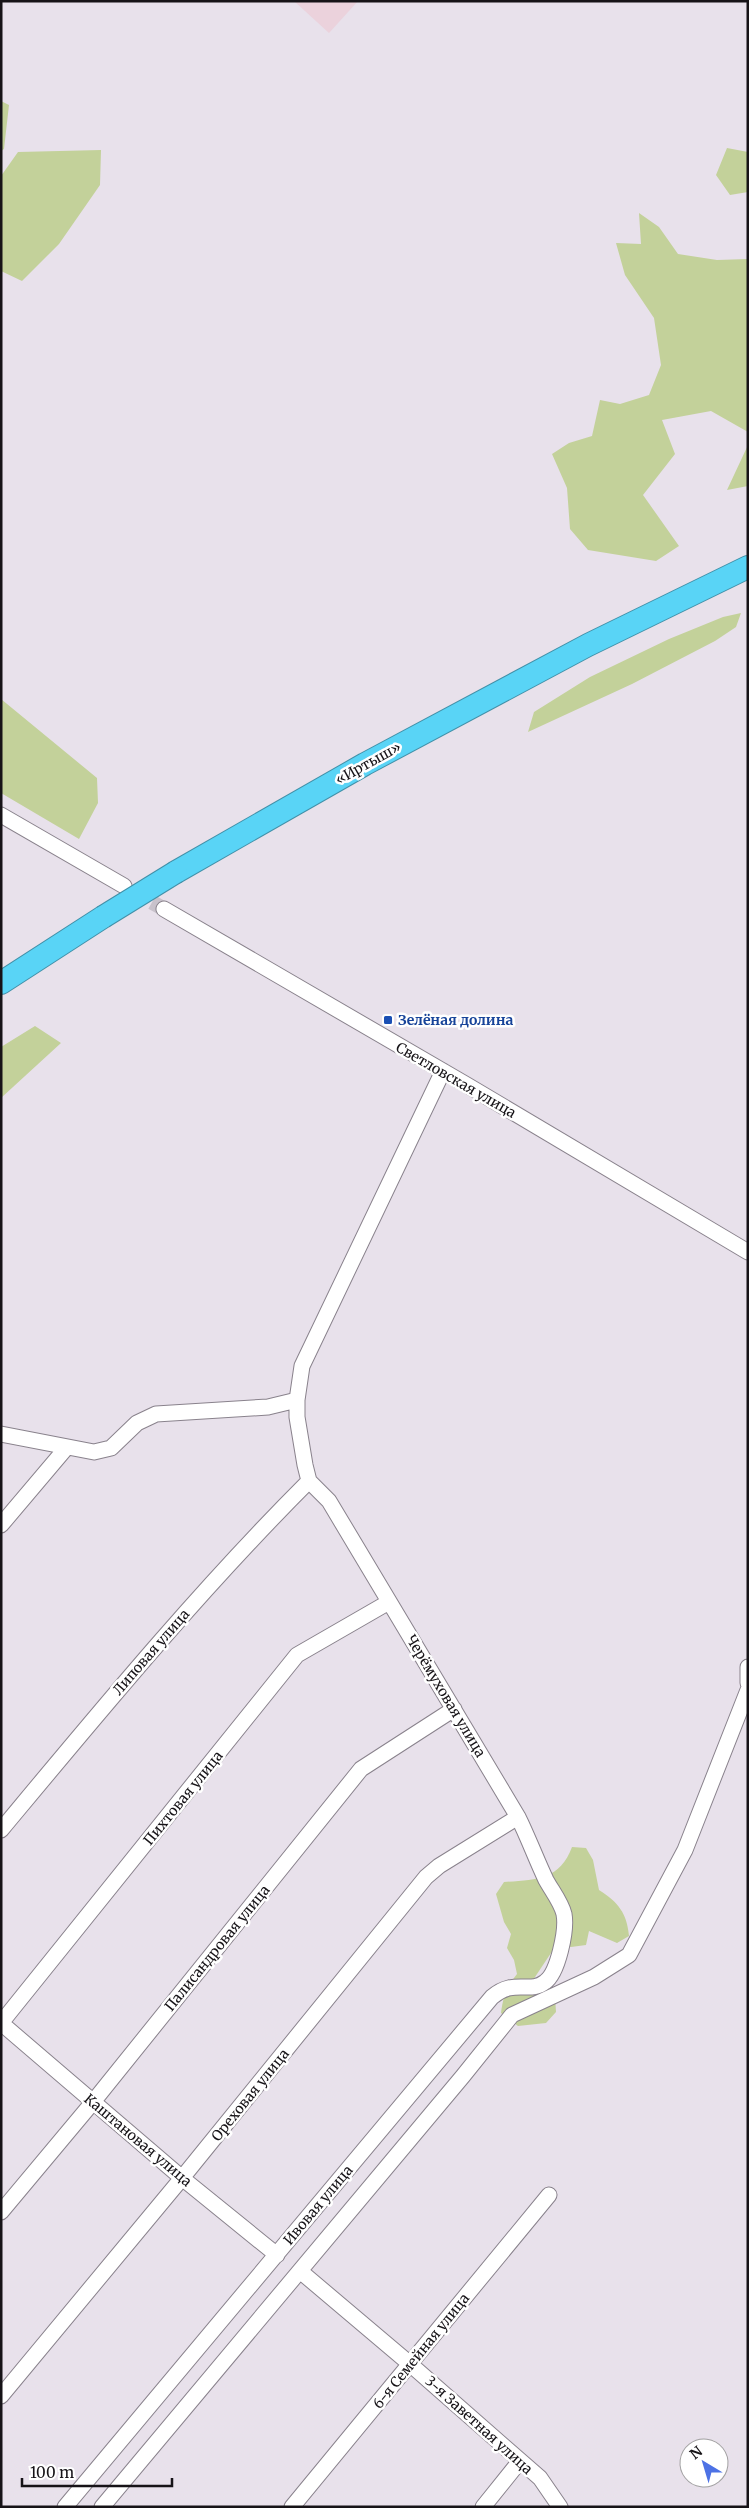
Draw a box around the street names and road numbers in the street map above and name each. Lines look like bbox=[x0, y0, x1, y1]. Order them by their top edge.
street label: «Иртыш» bbox=[332, 738, 404, 788]
street label: Светловская улица bbox=[393, 1038, 520, 1122]
street label: Липовая улица bbox=[109, 1605, 193, 1699]
street label: Черёмуховая улица bbox=[402, 1632, 490, 1761]
street label: Пихтовая улица bbox=[139, 1747, 227, 1849]
street label: Палисандровая улица bbox=[161, 1881, 274, 2015]
street label: Ореховая улица bbox=[207, 2045, 293, 2145]
street label: Каштановая улица bbox=[81, 2090, 196, 2191]
street label: Ивовая улица bbox=[279, 2161, 357, 2248]
street label: 6-я Семейная улица bbox=[369, 2289, 473, 2412]
street label: 3-я Заветная улица bbox=[421, 2372, 537, 2478]

